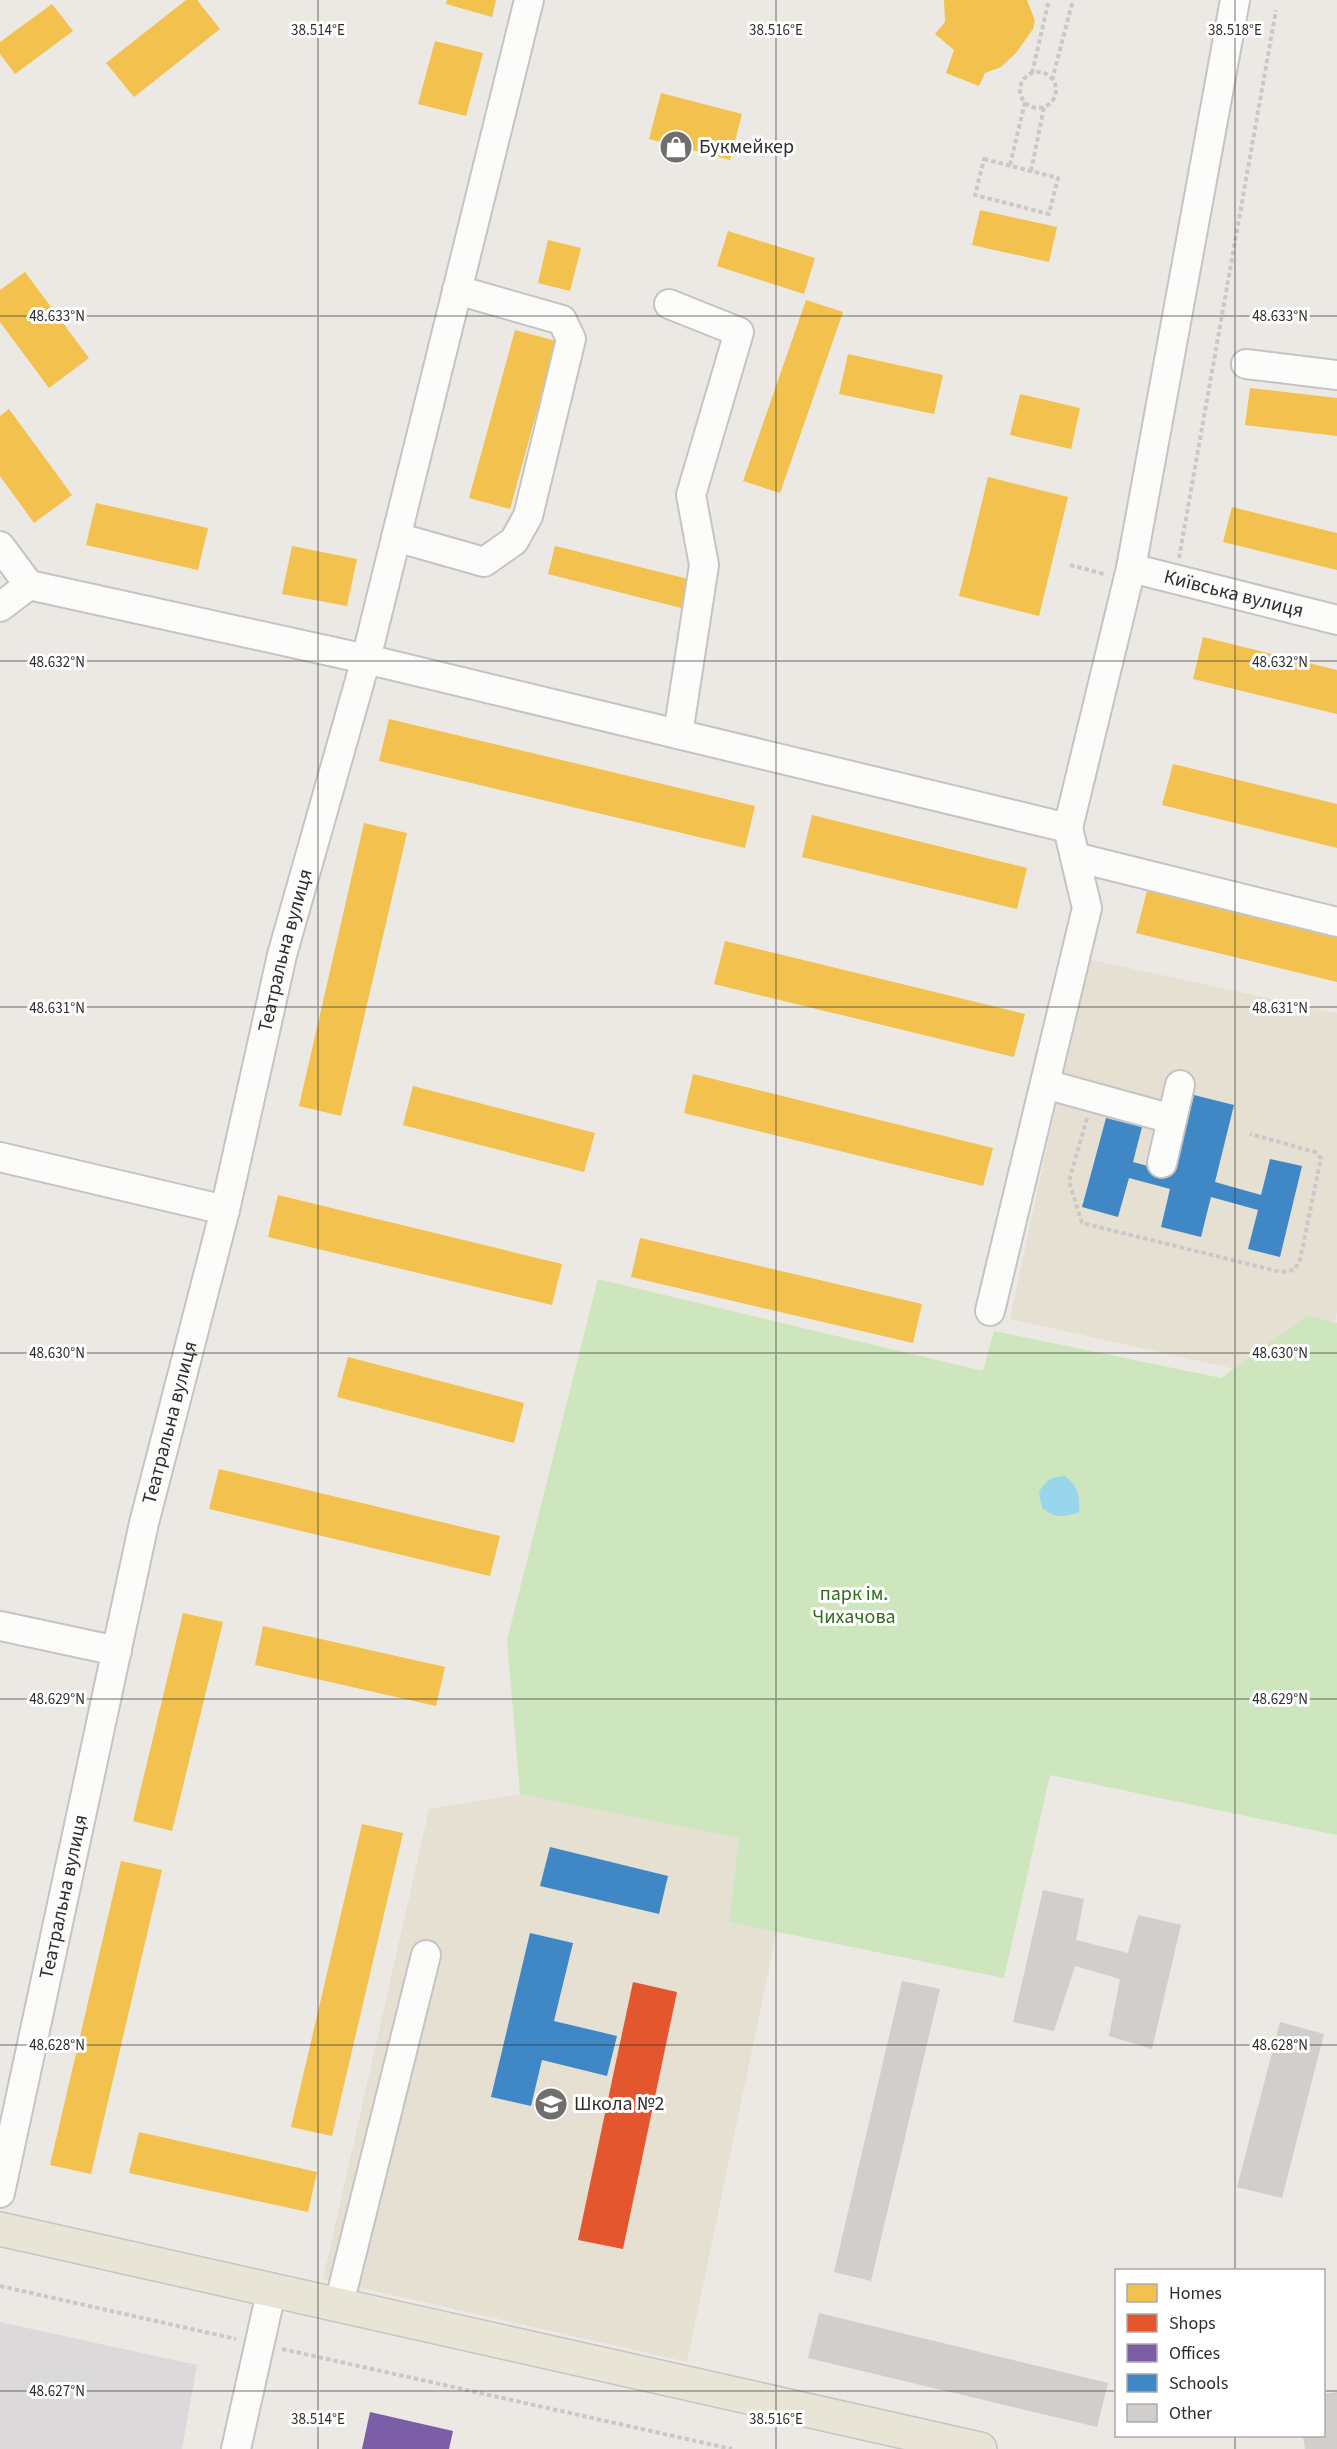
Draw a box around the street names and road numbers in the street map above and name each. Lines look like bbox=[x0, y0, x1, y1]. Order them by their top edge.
street label: Київська вулиця bbox=[1161, 563, 1307, 625]
street label: Театральна вулиця bbox=[251, 866, 320, 1035]
street label: Театральна вулиця bbox=[135, 1338, 205, 1507]
street label: Театральна вулиця bbox=[32, 1812, 95, 1982]

